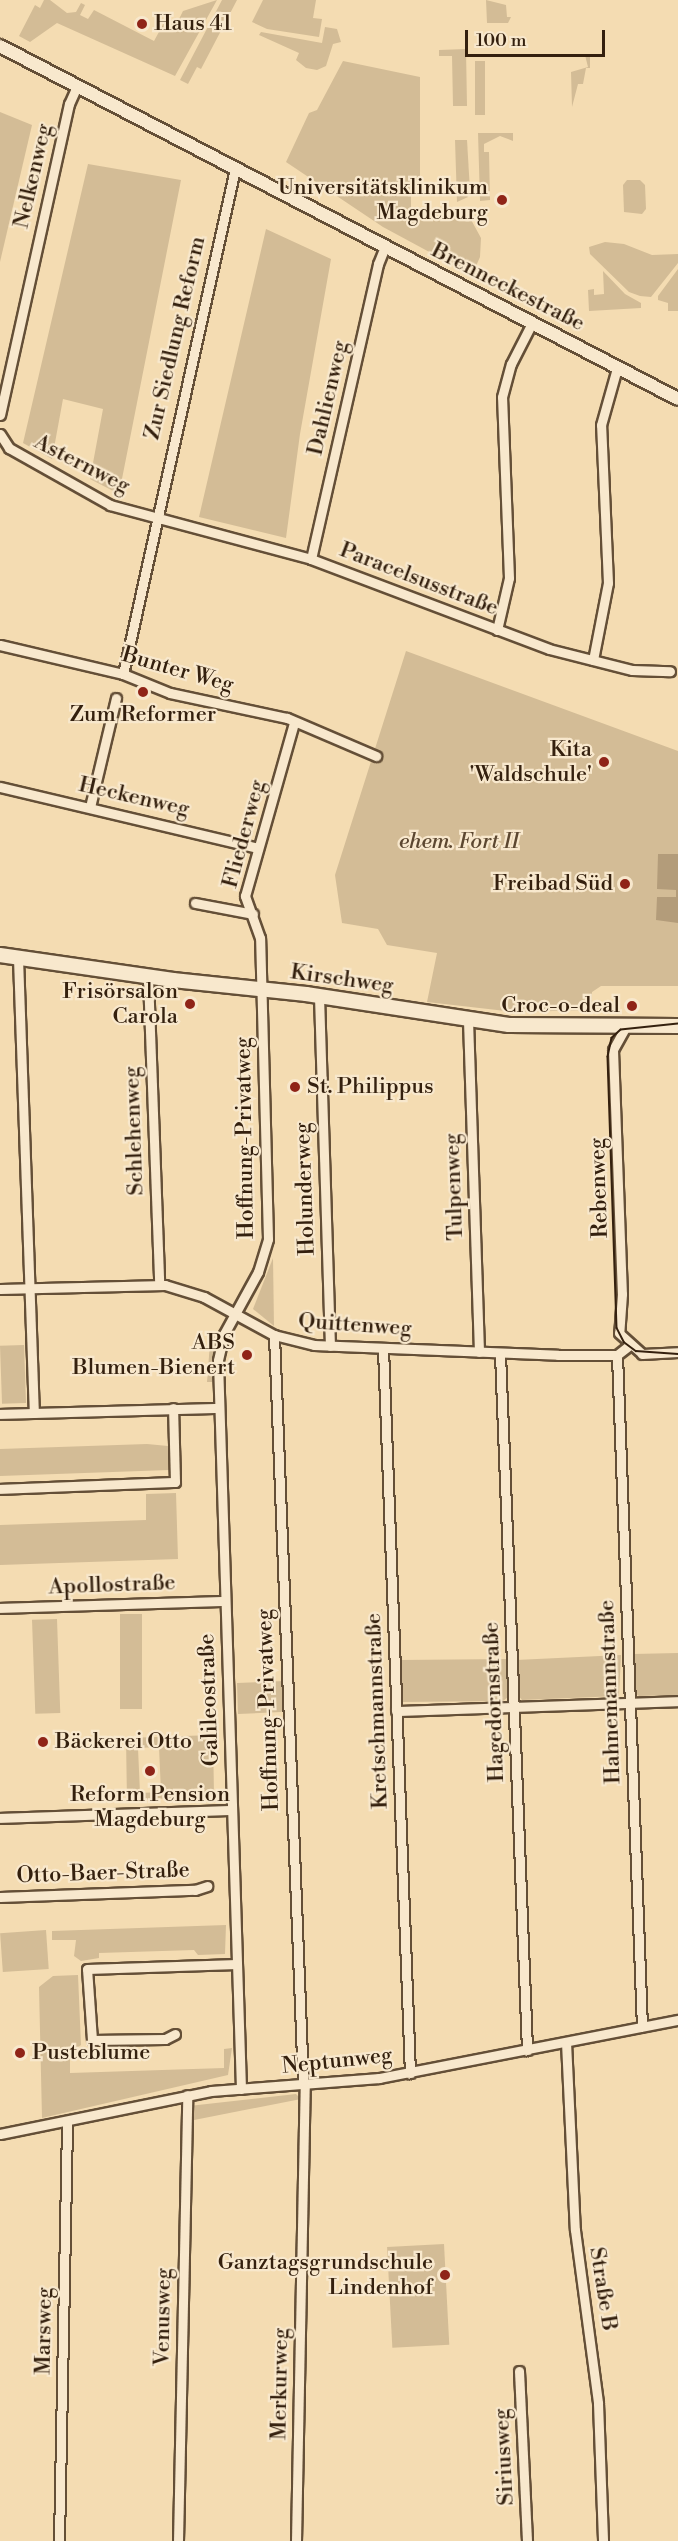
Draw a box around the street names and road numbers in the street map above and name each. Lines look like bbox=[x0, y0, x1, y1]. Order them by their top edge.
street label: Nelkenweg bbox=[8, 121, 58, 231]
street label: Zur Siedlung Reform bbox=[139, 234, 211, 442]
street label: Brenneckestraße bbox=[427, 237, 589, 337]
street label: Dahlienweg bbox=[302, 338, 354, 458]
street label: Asternweg bbox=[30, 429, 134, 499]
street label: Paracelsusstraße bbox=[336, 537, 502, 621]
street label: Bunter Weg bbox=[119, 641, 237, 699]
street label: Heckenweg bbox=[76, 771, 192, 823]
street label: Fliederweg bbox=[217, 777, 271, 891]
street label: Kirschweg bbox=[289, 959, 395, 999]
street label: Hoffnung-Privatweg bbox=[230, 1037, 260, 1239]
street label: Schlehenweg bbox=[119, 1066, 149, 1196]
street label: Holunderweg bbox=[289, 1122, 321, 1256]
street label: Tulpenweg bbox=[439, 1133, 469, 1241]
street label: Rebenweg bbox=[584, 1137, 614, 1239]
street label: Quittenweg bbox=[297, 1308, 413, 1342]
street label: Apollostraße bbox=[48, 1570, 176, 1600]
street label: Hahnemannstraße bbox=[594, 1599, 626, 1785]
street label: Hoffnung-Privatweg bbox=[251, 1608, 285, 1812]
street label: Kretschmannstraße bbox=[360, 1613, 394, 1809]
street label: Hagedornstraße bbox=[478, 1621, 510, 1783]
street label: Galileostraße bbox=[193, 1633, 225, 1767]
street label: Otto-Baer-Straße bbox=[16, 1857, 190, 1889]
street label: Neptunweg bbox=[280, 2042, 394, 2080]
street label: Straße B bbox=[583, 2245, 623, 2333]
street label: Venusweg bbox=[149, 2268, 177, 2366]
street label: Marsweg bbox=[30, 2287, 58, 2375]
street label: Merkurweg bbox=[266, 2328, 294, 2440]
street label: Siriusweg bbox=[488, 2408, 520, 2506]

